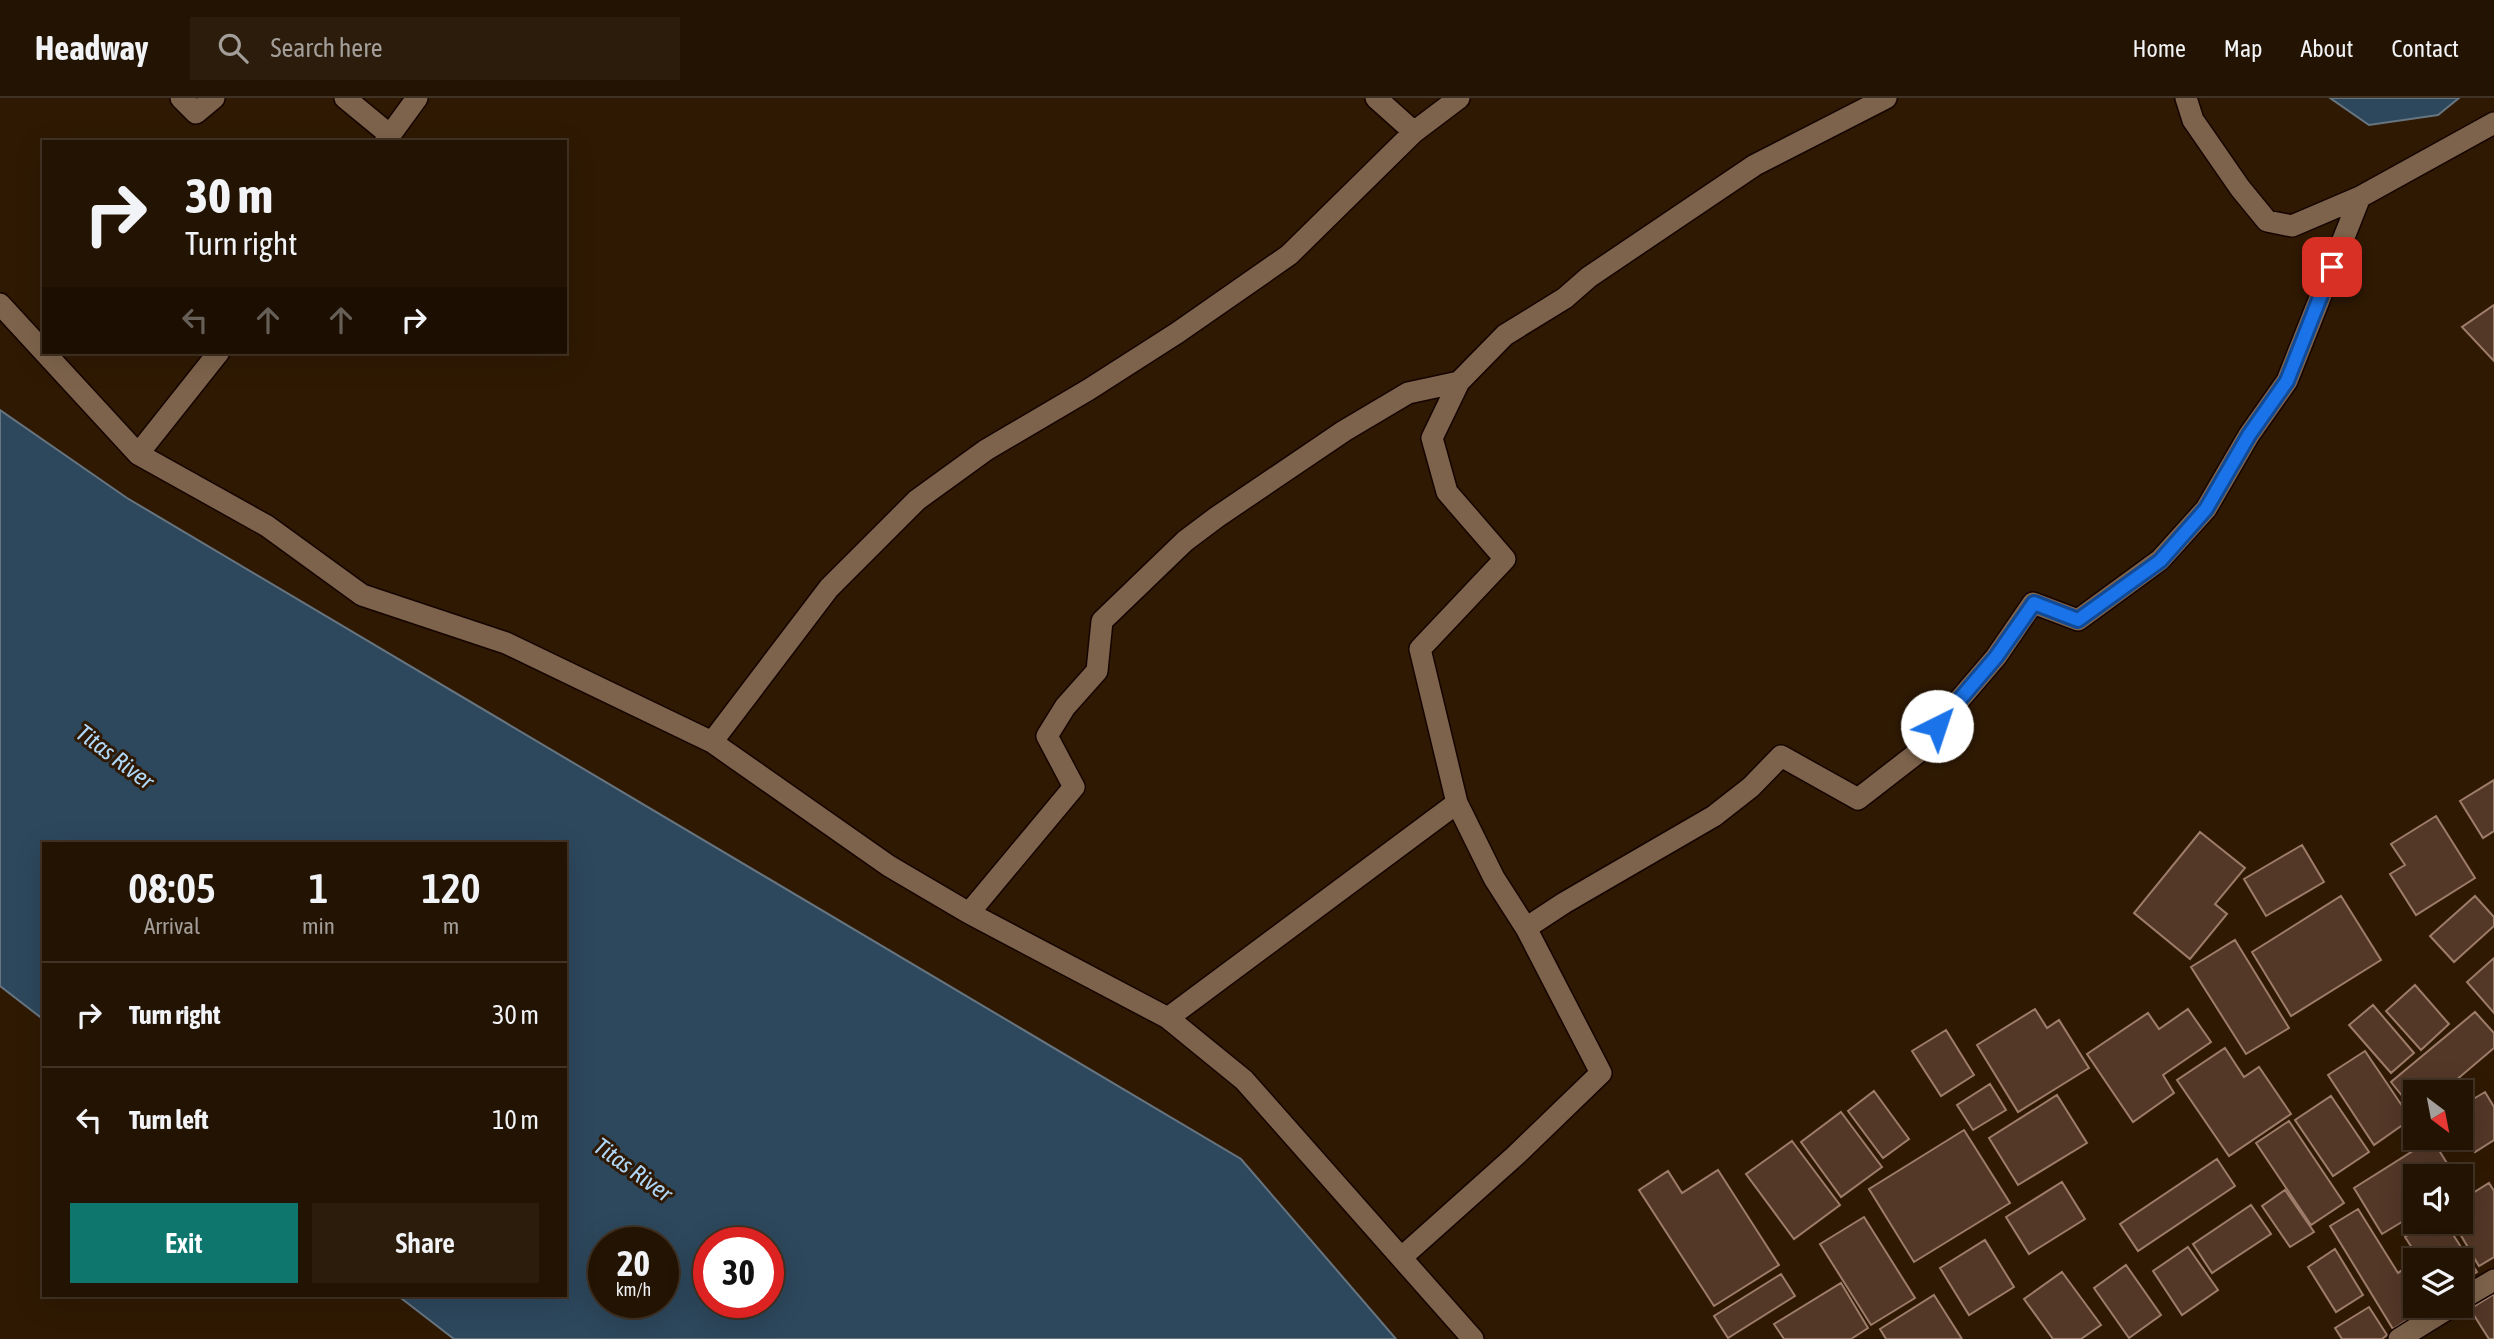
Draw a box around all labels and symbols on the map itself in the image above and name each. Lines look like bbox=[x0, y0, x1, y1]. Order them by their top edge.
pin bbox=[2302, 237, 2362, 297]
position arrow bbox=[1900, 689, 1974, 763]
water label: Titas River bbox=[71, 719, 160, 795]
north arrow bbox=[2403, 1080, 2473, 1150]
water label: Titas River bbox=[589, 1132, 679, 1208]
speed limit sign: 30 bbox=[693, 1227, 784, 1318]

